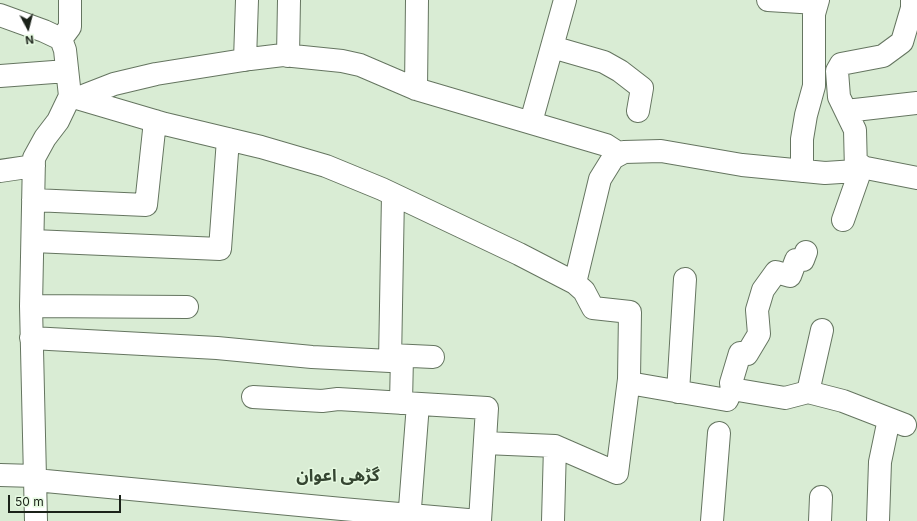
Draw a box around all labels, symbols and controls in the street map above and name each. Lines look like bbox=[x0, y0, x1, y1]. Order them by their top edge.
north arrow bbox=[8, 8, 48, 48]
text: N bbox=[24, 32, 34, 47]
district label: گڑھی اعوان bbox=[296, 466, 380, 486]
scale bar bbox=[10, 487, 123, 513]
text: 50 m bbox=[15, 494, 44, 509]

